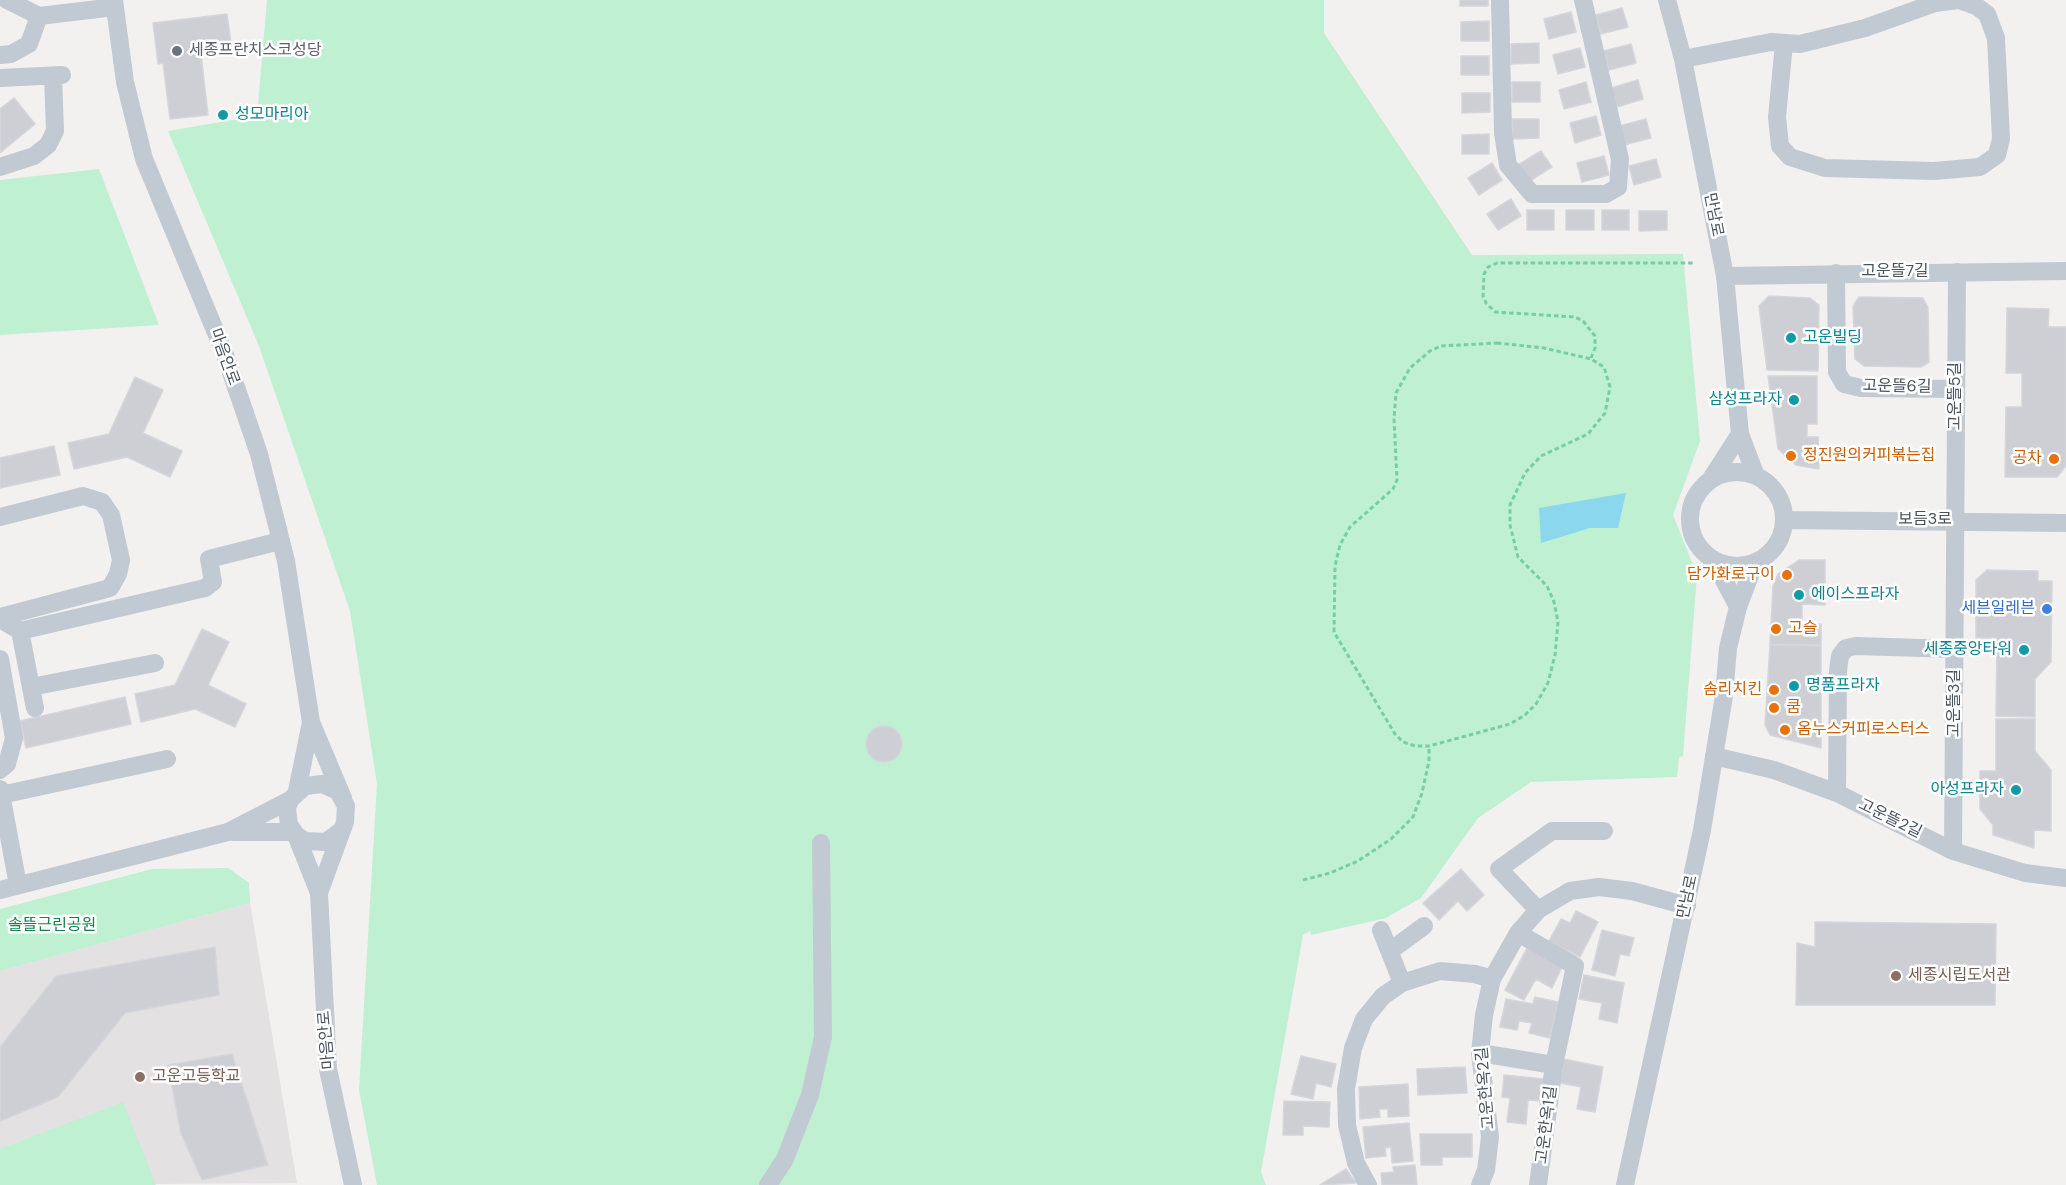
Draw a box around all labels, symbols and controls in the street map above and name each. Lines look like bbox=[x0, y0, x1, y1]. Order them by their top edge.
place label: 세종프란치스코성당 bbox=[189, 41, 321, 61]
marker: 세종프란치스코성당 bbox=[170, 44, 184, 58]
place label: 성모마리아 bbox=[235, 105, 309, 125]
marker: 성모마리아 bbox=[216, 108, 230, 122]
street label: 만남로 bbox=[1699, 191, 1727, 239]
street label: 고운뜰7길 bbox=[1861, 262, 1929, 282]
street label: 마음안로 bbox=[205, 326, 243, 388]
place label: 고운빌딩 bbox=[1803, 328, 1862, 348]
marker: 고운빌딩 bbox=[1784, 331, 1798, 345]
street label: 고운뜰5길 bbox=[1946, 362, 1966, 430]
street label: 고운뜰6길 bbox=[1862, 377, 1932, 397]
place label: 삼성프라자 bbox=[1708, 390, 1782, 410]
marker: 삼성프라자 bbox=[1787, 393, 1801, 407]
place label: 정진원의커피볶는집 bbox=[1803, 446, 1935, 466]
marker: 정진원의커피볶는집 bbox=[1784, 449, 1798, 463]
place label: 공차 bbox=[2013, 449, 2042, 469]
marker: 공차 bbox=[2047, 452, 2061, 466]
street label: 보듬3로 bbox=[1898, 510, 1952, 530]
place label: 담가화로구이 bbox=[1687, 565, 1775, 585]
marker: 담가화로구이 bbox=[1780, 568, 1794, 582]
place label: 에이스프라자 bbox=[1811, 585, 1899, 605]
marker: 에이스프라자 bbox=[1792, 588, 1806, 602]
place label: 세븐일레븐 bbox=[1961, 599, 2035, 619]
marker: 세븐일레븐 bbox=[2040, 602, 2054, 616]
place label: 고슬 bbox=[1788, 619, 1817, 639]
marker: 고슬 bbox=[1769, 622, 1783, 636]
place label: 세종중앙타워 bbox=[1924, 640, 2012, 660]
marker: 세종중앙타워 bbox=[2017, 643, 2031, 657]
street label: 고운뜰3길 bbox=[1945, 669, 1965, 737]
place label: 명품프라자 bbox=[1806, 676, 1880, 696]
marker: 명품프라자 bbox=[1787, 679, 1801, 693]
place label: 솜리치킨 bbox=[1703, 680, 1762, 700]
marker: 솜리치킨 bbox=[1767, 683, 1781, 697]
place label: 쿰 bbox=[1786, 698, 1801, 718]
marker: 쿰 bbox=[1767, 701, 1781, 715]
place label: 옴누스커피로스터스 bbox=[1797, 720, 1929, 740]
marker: 옴누스커피로스터스 bbox=[1778, 723, 1792, 737]
place label: 아성프라자 bbox=[1930, 780, 2004, 800]
marker: 아성프라자 bbox=[2009, 783, 2023, 797]
street label: 고운뜰2길 bbox=[1855, 795, 1925, 843]
street label: 만남로 bbox=[1674, 873, 1702, 921]
park label: 솔뜰근린공원 bbox=[8, 916, 96, 936]
place label: 세종시립도서관 bbox=[1908, 966, 2011, 986]
marker: 세종시립도서관 bbox=[1889, 969, 1903, 983]
street label: 마음안로 bbox=[315, 1010, 339, 1070]
street label: 고운한옥2길 bbox=[1473, 1046, 1499, 1130]
place label: 고운고등학교 bbox=[152, 1067, 240, 1087]
marker: 고운고등학교 bbox=[133, 1070, 147, 1084]
street label: 고운한옥1길 bbox=[1533, 1085, 1561, 1165]

